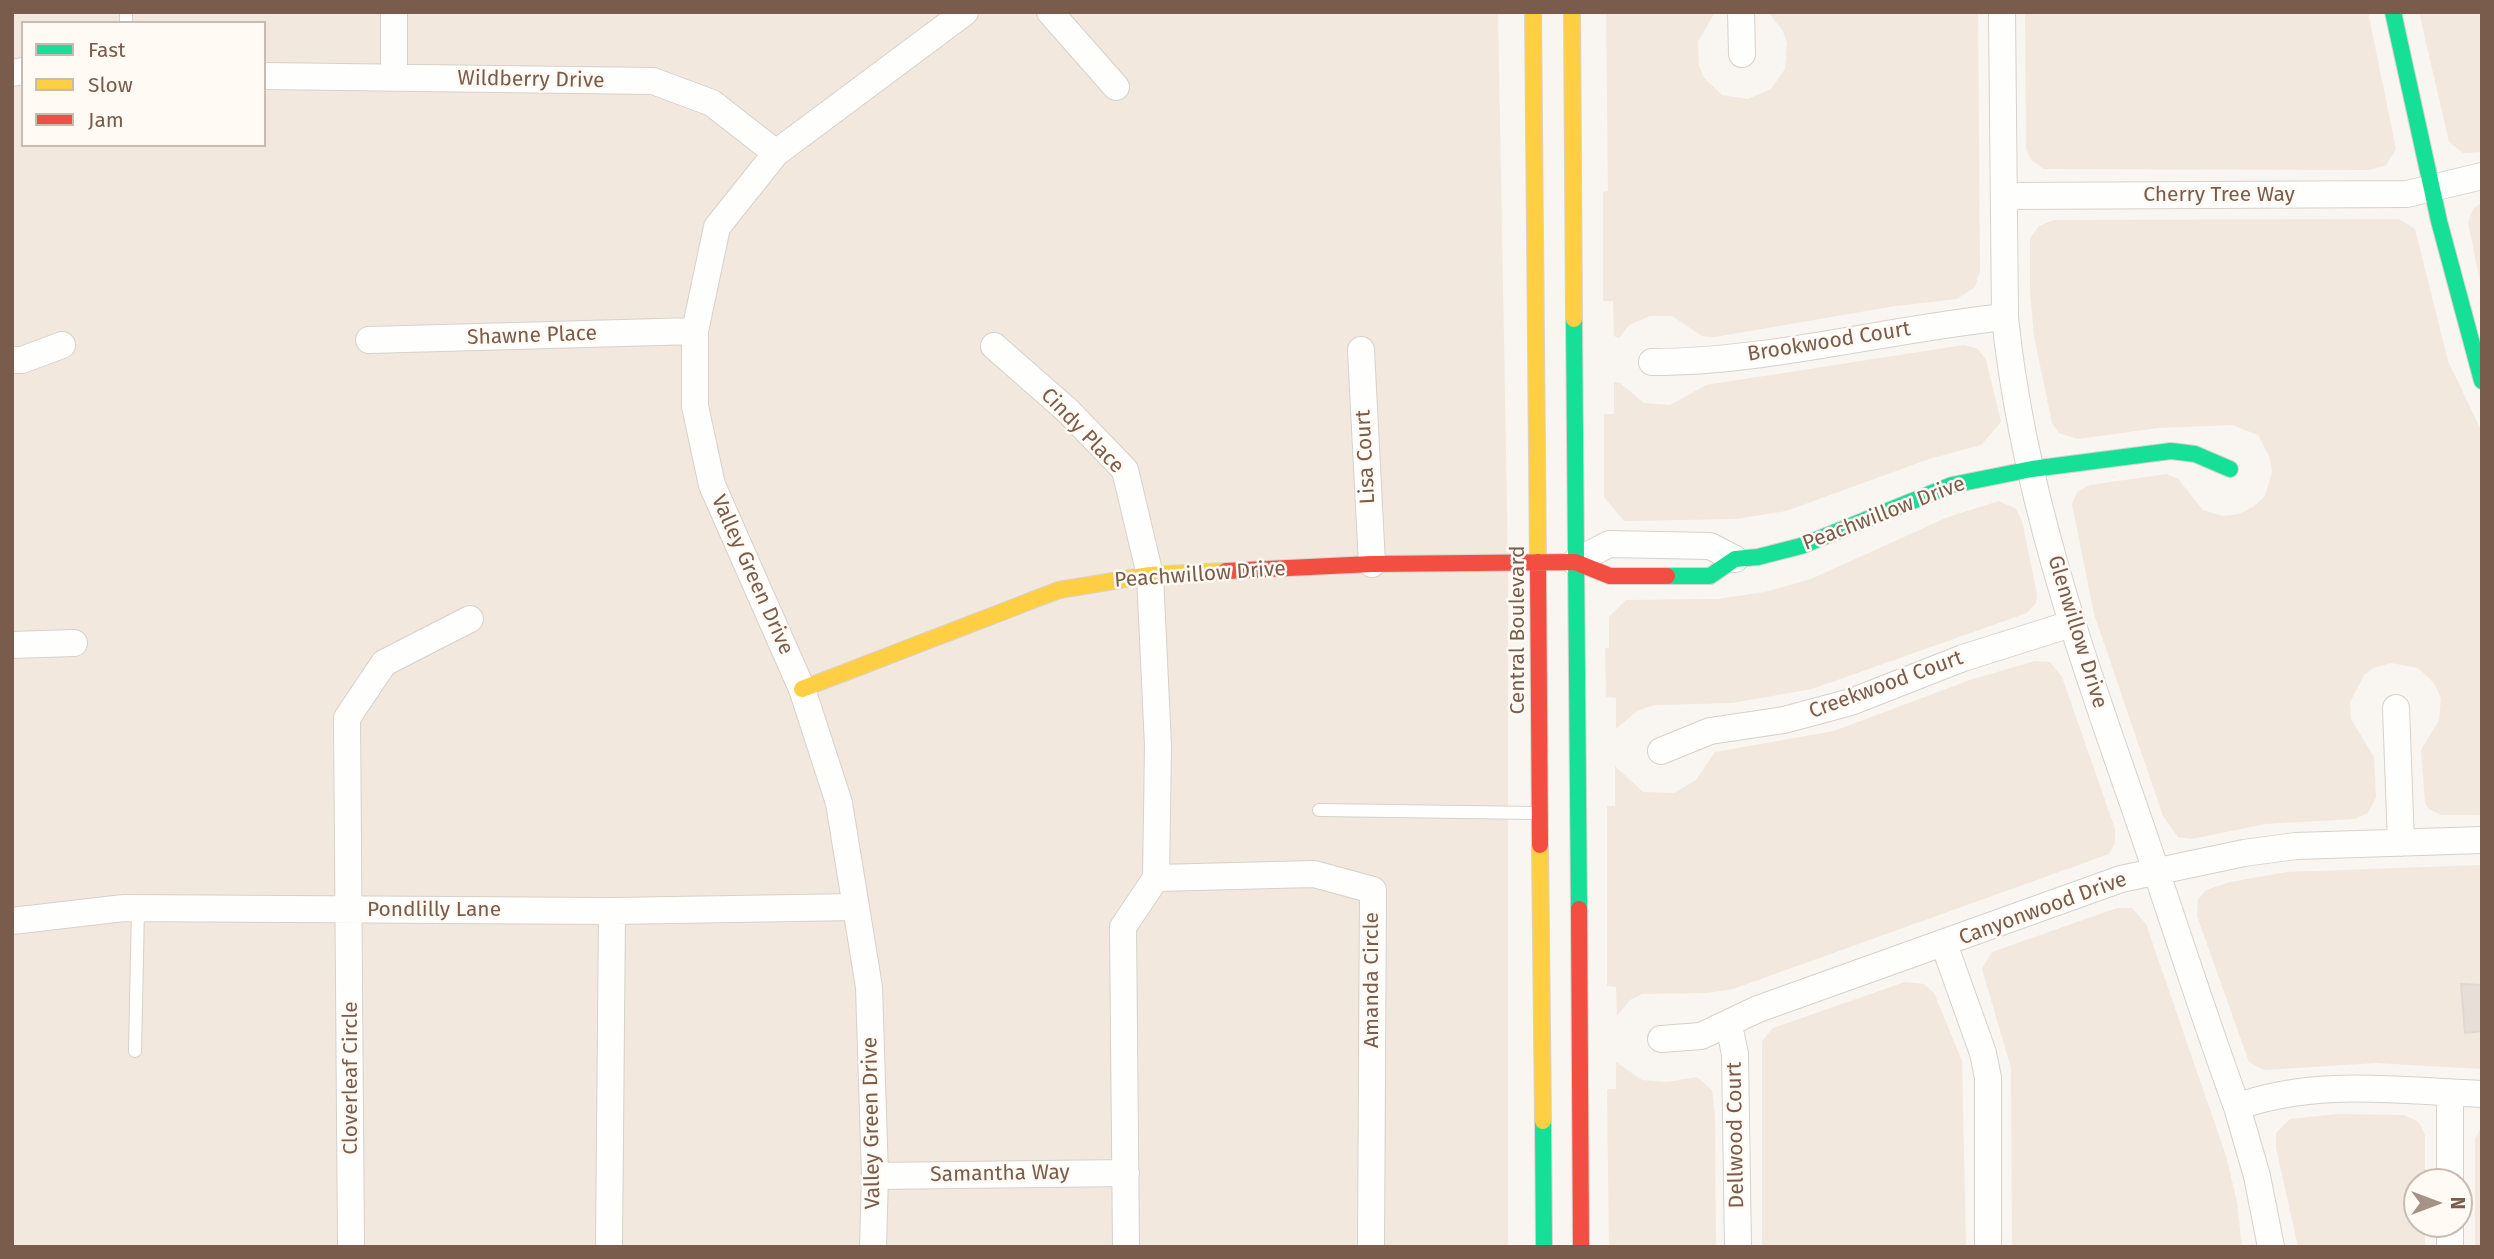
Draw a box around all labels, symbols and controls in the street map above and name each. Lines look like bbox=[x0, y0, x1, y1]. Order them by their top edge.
legend bbox=[21, 21, 266, 147]
text: Fast bbox=[88, 37, 126, 63]
street label: Wildberry Drive bbox=[457, 66, 605, 94]
text: Slow bbox=[88, 72, 133, 98]
text: Jam bbox=[88, 107, 124, 133]
street label: Cherry Tree Way bbox=[2143, 182, 2295, 208]
street label: Brookwood Court bbox=[1746, 317, 1912, 367]
street label: Shawne Place bbox=[467, 321, 597, 351]
street label: Cindy Place bbox=[1035, 383, 1129, 479]
street label: Lisa Court bbox=[1351, 409, 1381, 505]
street label: Peachwillow Drive bbox=[1799, 471, 1969, 557]
street label: Valley Green Drive bbox=[705, 491, 799, 659]
street label: Central Boulevard bbox=[1505, 545, 1531, 715]
street label: Glenwillow Drive bbox=[2042, 553, 2112, 711]
street label: Peachwillow Drive bbox=[1113, 556, 1287, 594]
street label: Creekwood Court bbox=[1806, 645, 1966, 725]
street label: Canyonwood Drive bbox=[1956, 867, 2130, 951]
street label: Pondlilly Lane bbox=[367, 897, 501, 923]
street label: Amanda Circle bbox=[1359, 912, 1385, 1048]
street label: Cloverleaf Circle bbox=[338, 1001, 364, 1155]
street label: Valley Green Drive bbox=[858, 1037, 886, 1209]
street label: Dellwood Court bbox=[1722, 1062, 1750, 1208]
street label: Samantha Way bbox=[930, 1160, 1070, 1188]
north arrow bbox=[2403, 1168, 2473, 1238]
text: N bbox=[2446, 1197, 2469, 1209]

